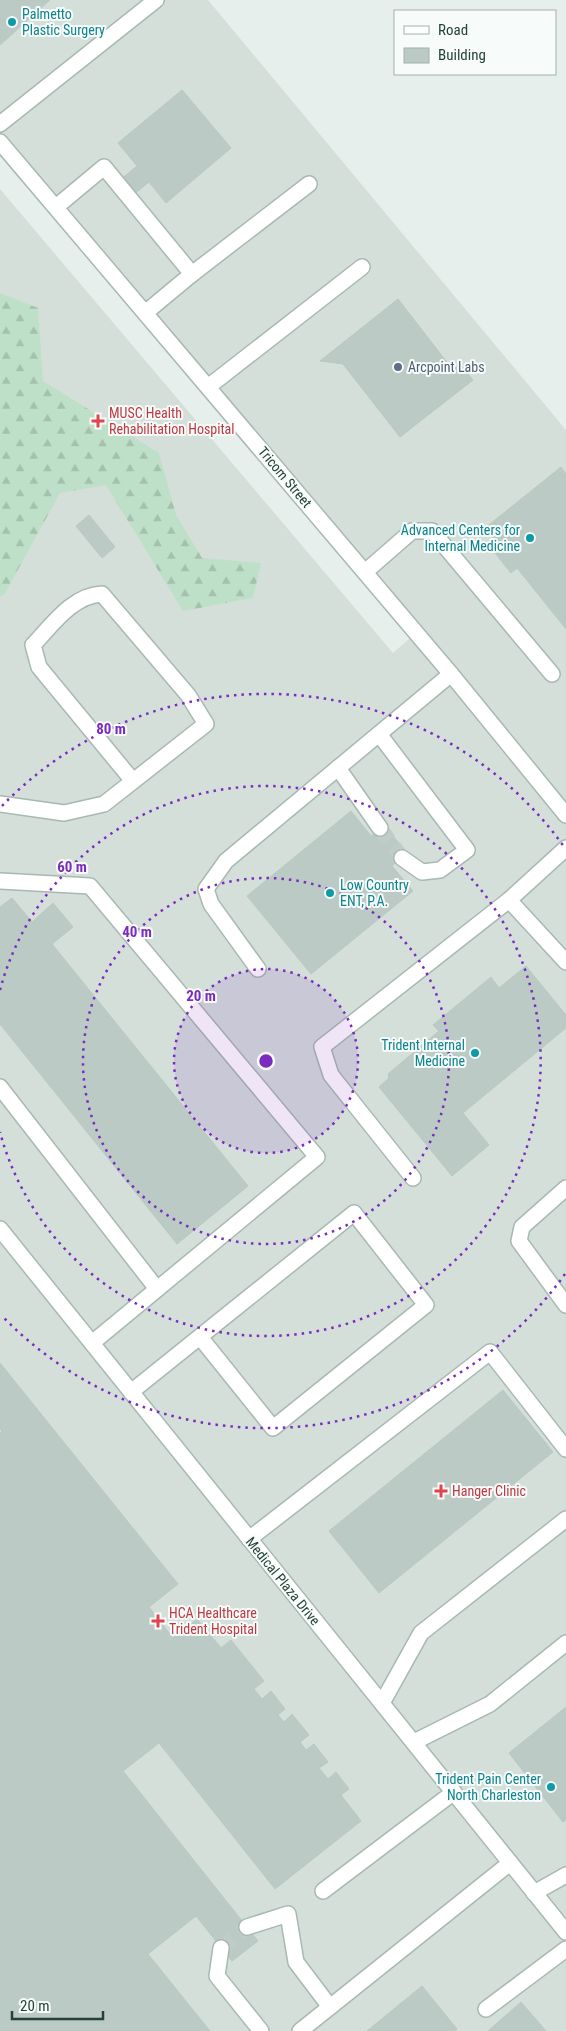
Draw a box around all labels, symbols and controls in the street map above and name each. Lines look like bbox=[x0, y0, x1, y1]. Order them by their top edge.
place label: Palmetto Plastic Surgery bbox=[22, 6, 105, 38]
legend bbox=[394, 10, 556, 75]
marker: Palmetto Plastic Surgery bbox=[6, 16, 18, 28]
text: Road bbox=[438, 21, 468, 39]
text: Building bbox=[438, 46, 486, 64]
place label: Arcpoint Labs bbox=[408, 359, 485, 375]
marker: Arcpoint Labs bbox=[392, 361, 404, 373]
place label: MUSC Health Rehabilitation Hospital bbox=[109, 405, 235, 437]
marker: MUSC Health Rehabilitation Hospital bbox=[91, 414, 105, 428]
street label: Tricom Street bbox=[255, 443, 315, 511]
place label: Advanced Centers for Internal Medicine bbox=[401, 522, 520, 554]
marker: Advanced Centers for Internal Medicine bbox=[524, 532, 536, 544]
text: 80 m bbox=[96, 720, 126, 738]
text: 60 m bbox=[57, 858, 87, 876]
place label: Low Country ENT, P.A. bbox=[340, 877, 409, 909]
marker: Low Country ENT, P.A. bbox=[324, 887, 336, 899]
text: 40 m bbox=[122, 923, 152, 941]
text: 20 m bbox=[186, 987, 216, 1005]
place label: Trident Internal Medicine bbox=[381, 1037, 465, 1069]
marker: Trident Internal Medicine bbox=[469, 1047, 481, 1059]
centre of rings bbox=[257, 1052, 275, 1070]
place label: Hanger Clinic bbox=[452, 1483, 526, 1499]
marker: Hanger Clinic bbox=[434, 1484, 448, 1498]
street label: Medical Plaza Drive bbox=[243, 1534, 324, 1629]
place label: HCA Healthcare Trident Hospital bbox=[169, 1605, 257, 1637]
marker: HCA Healthcare Trident Hospital bbox=[151, 1614, 165, 1628]
place label: Trident Pain Center North Charleston bbox=[435, 1771, 541, 1803]
marker: Trident Pain Center North Charleston bbox=[545, 1781, 557, 1793]
scale bar bbox=[12, 1988, 104, 2020]
text: 20 m bbox=[20, 1997, 50, 2015]

